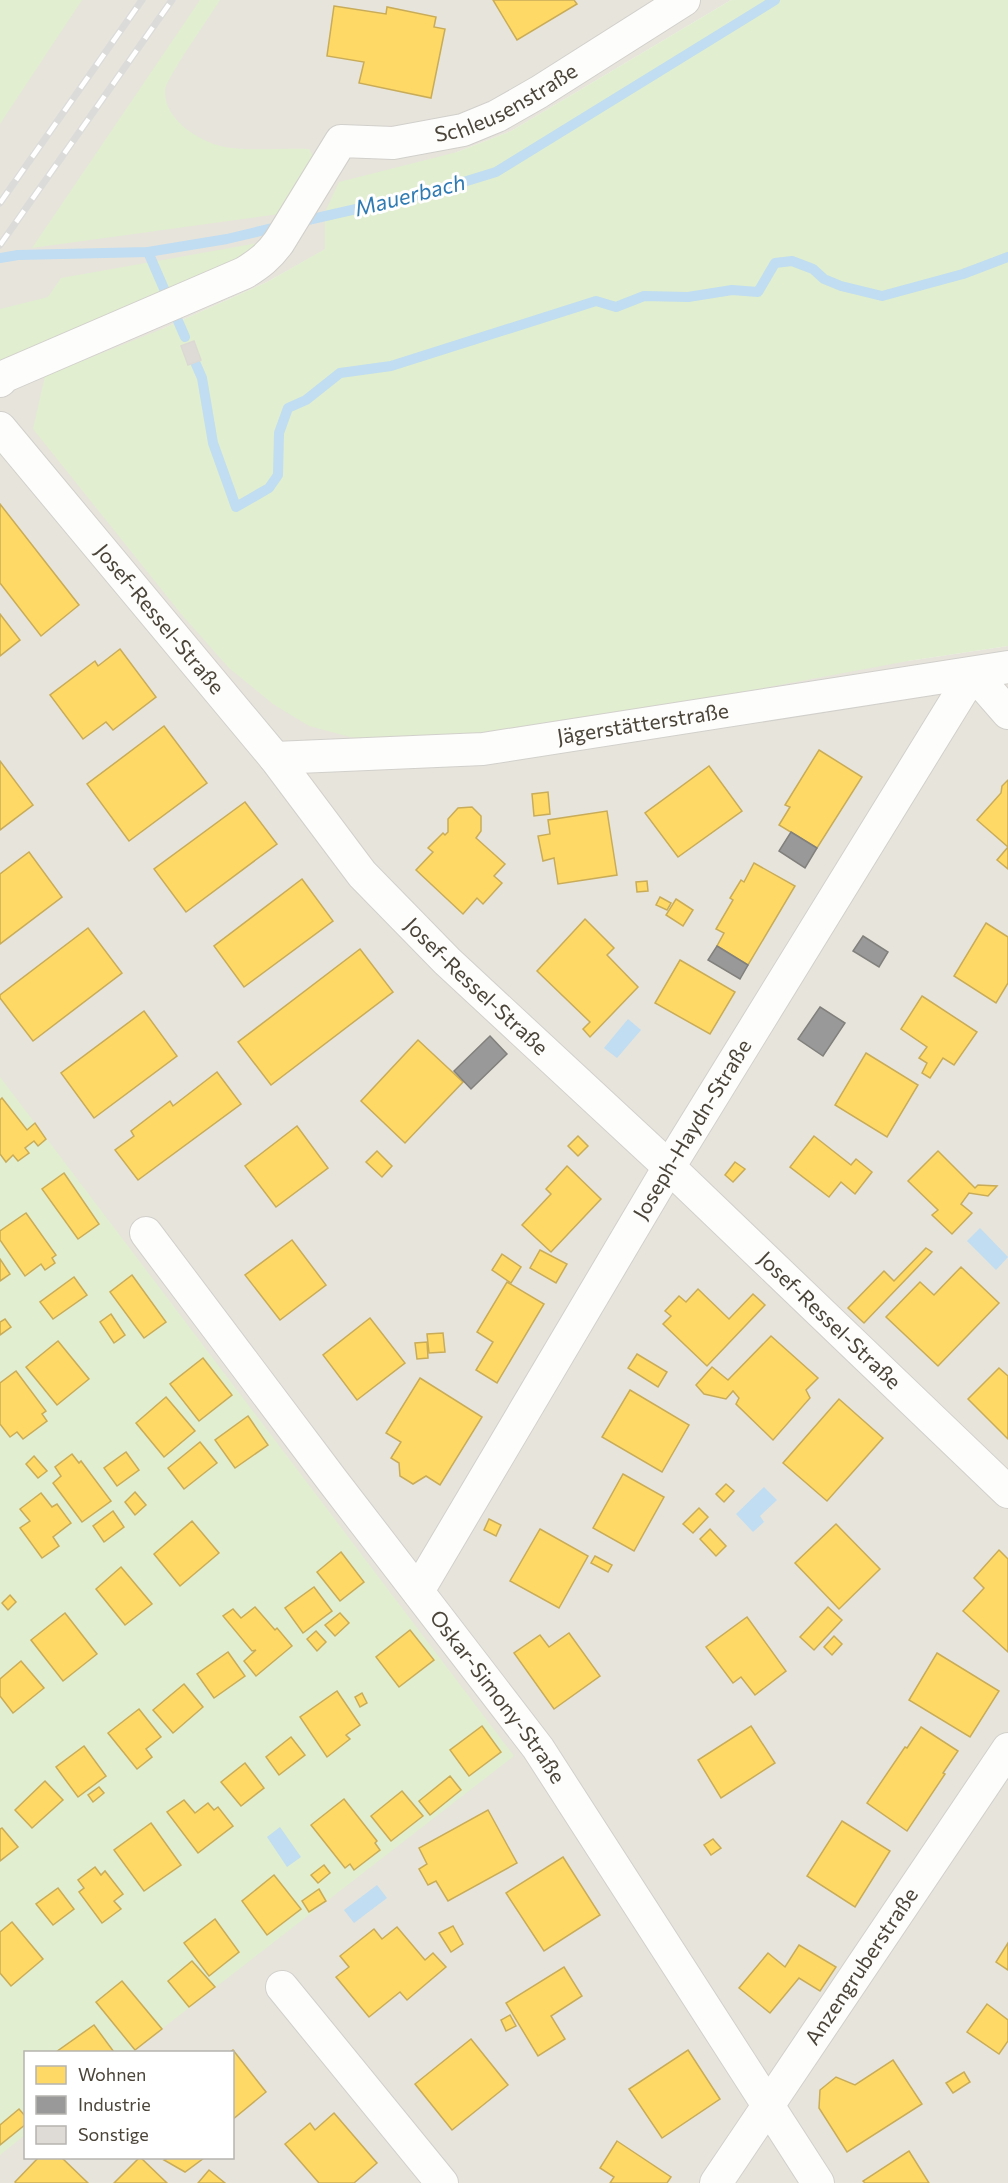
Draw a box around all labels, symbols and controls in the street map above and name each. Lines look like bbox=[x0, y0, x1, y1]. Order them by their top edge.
street label: Schleusenstraße bbox=[432, 57, 581, 146]
water label: Mauerbach bbox=[352, 168, 468, 221]
street label: Josef-Ressel-Straße bbox=[91, 538, 230, 699]
street label: Jägerstätterstraße bbox=[555, 697, 730, 748]
street label: Josef-Ressel-Straße bbox=[400, 912, 554, 1059]
street label: Joseph-Haydn-Straße bbox=[627, 1034, 756, 1223]
street label: Josef-Ressel-Straße bbox=[754, 1245, 907, 1394]
street label: Oskar-Simony-Straße bbox=[425, 1604, 571, 1788]
street label: Anzengruberstraße bbox=[799, 1882, 922, 2049]
legend bbox=[24, 2051, 234, 2159]
text: Wohnen bbox=[78, 2063, 146, 2085]
text: Industrie bbox=[78, 2093, 151, 2115]
text: Sonstige bbox=[78, 2123, 149, 2145]

